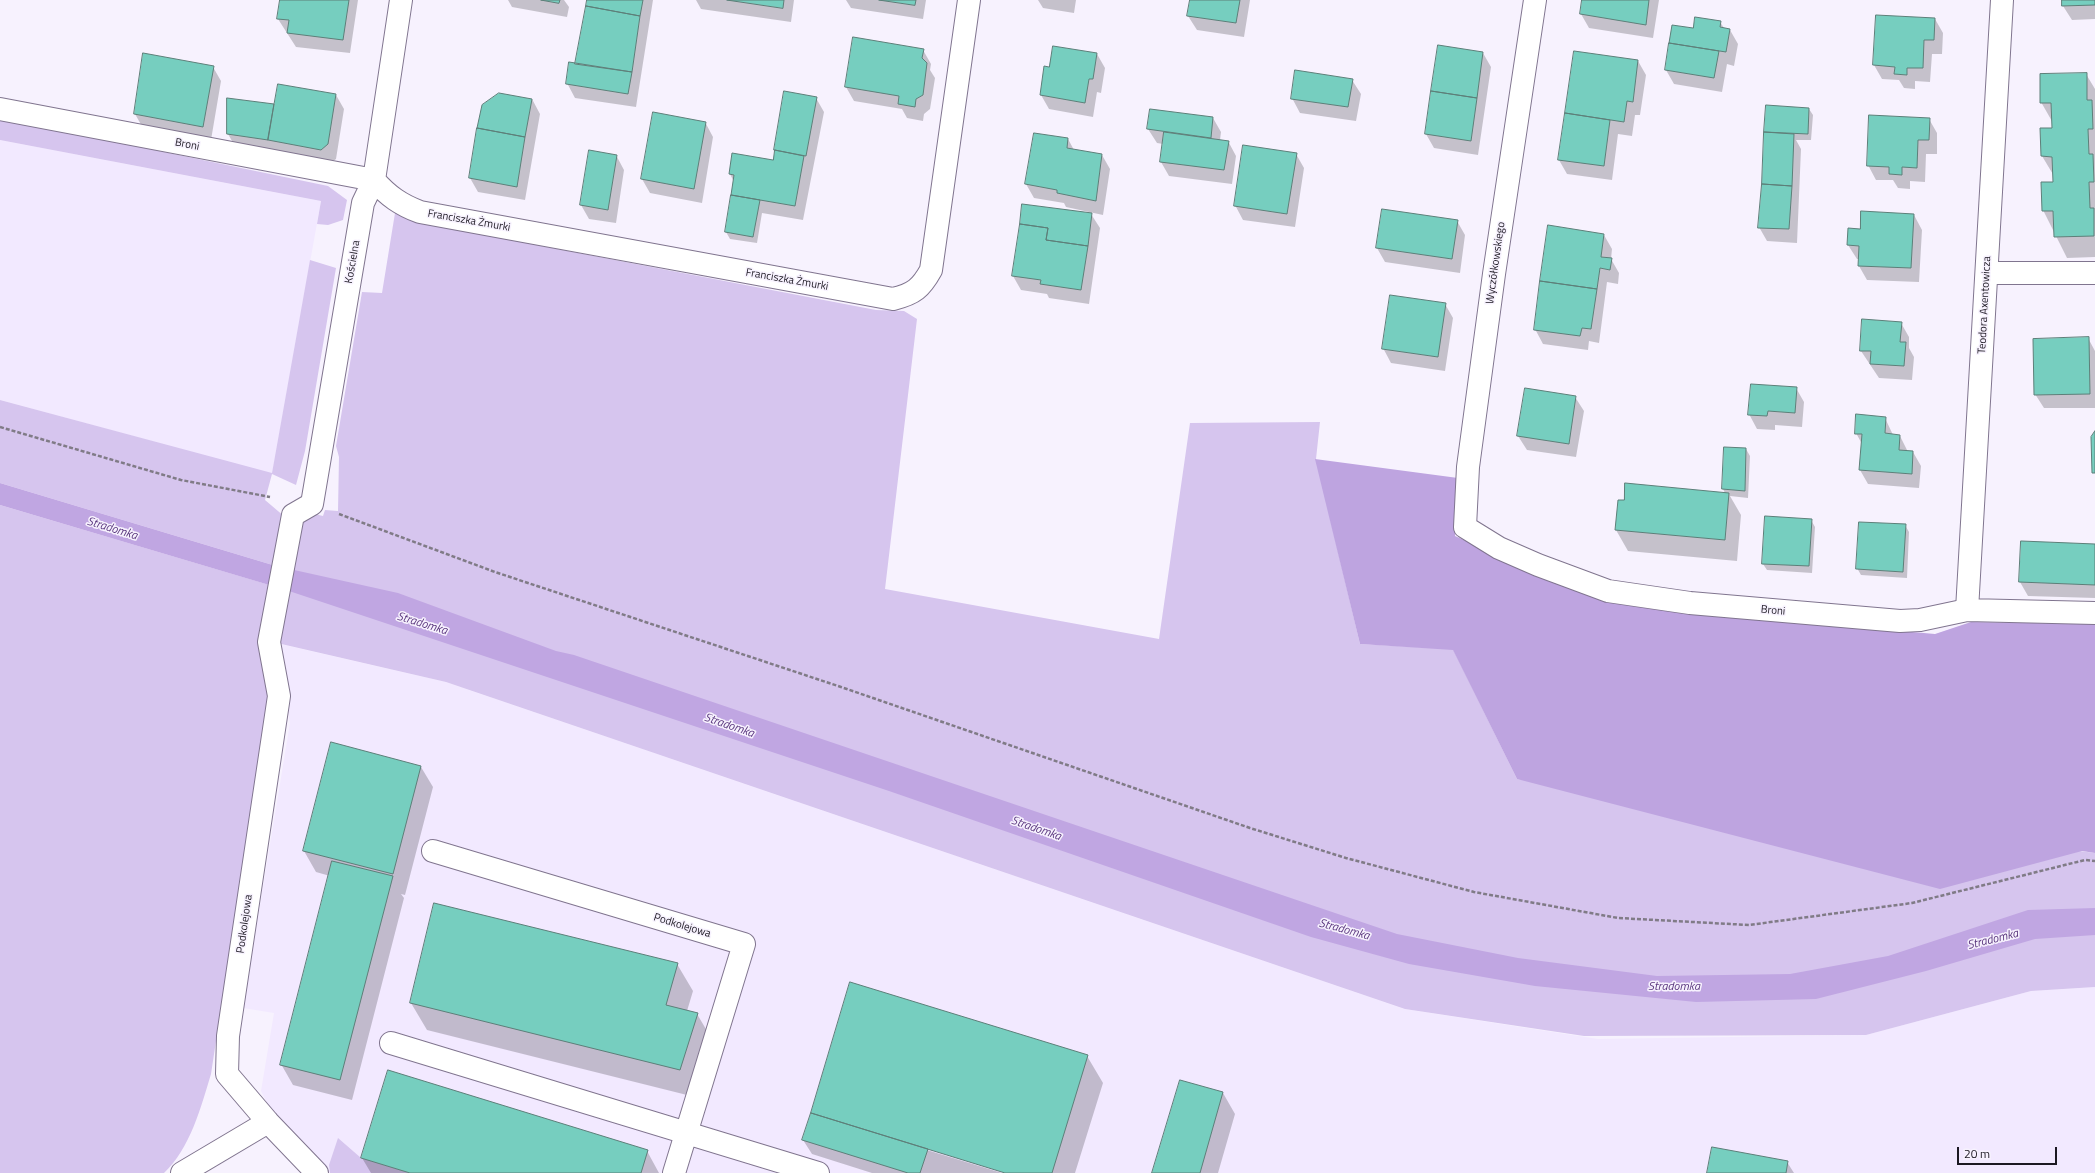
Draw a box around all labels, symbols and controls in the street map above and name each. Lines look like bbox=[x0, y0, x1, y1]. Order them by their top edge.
street label: Broni bbox=[174, 136, 200, 154]
street label: Franciszka Żmurki bbox=[427, 207, 511, 235]
street label: Wyczółkowskiego bbox=[1484, 221, 1508, 305]
street label: Kościelna bbox=[343, 239, 363, 285]
street label: Teodora Axentowicza bbox=[1976, 256, 1994, 354]
street label: Franciszka Żmurki bbox=[745, 266, 829, 294]
water label: Stradomka bbox=[85, 515, 139, 543]
street label: Broni bbox=[1760, 603, 1786, 619]
water label: Stradomka bbox=[395, 610, 449, 638]
water label: Stradomka bbox=[702, 711, 756, 741]
water label: Stradomka bbox=[1009, 814, 1063, 844]
street label: Podkolejowa bbox=[234, 894, 256, 954]
street label: Podkolejowa bbox=[652, 911, 712, 941]
water label: Stradomka bbox=[1317, 916, 1371, 944]
water label: Stradomka bbox=[1966, 927, 2020, 953]
water label: Stradomka bbox=[1648, 980, 1700, 994]
scale bar bbox=[1959, 1139, 2059, 1165]
text: 20 m bbox=[1964, 1144, 1990, 1163]

